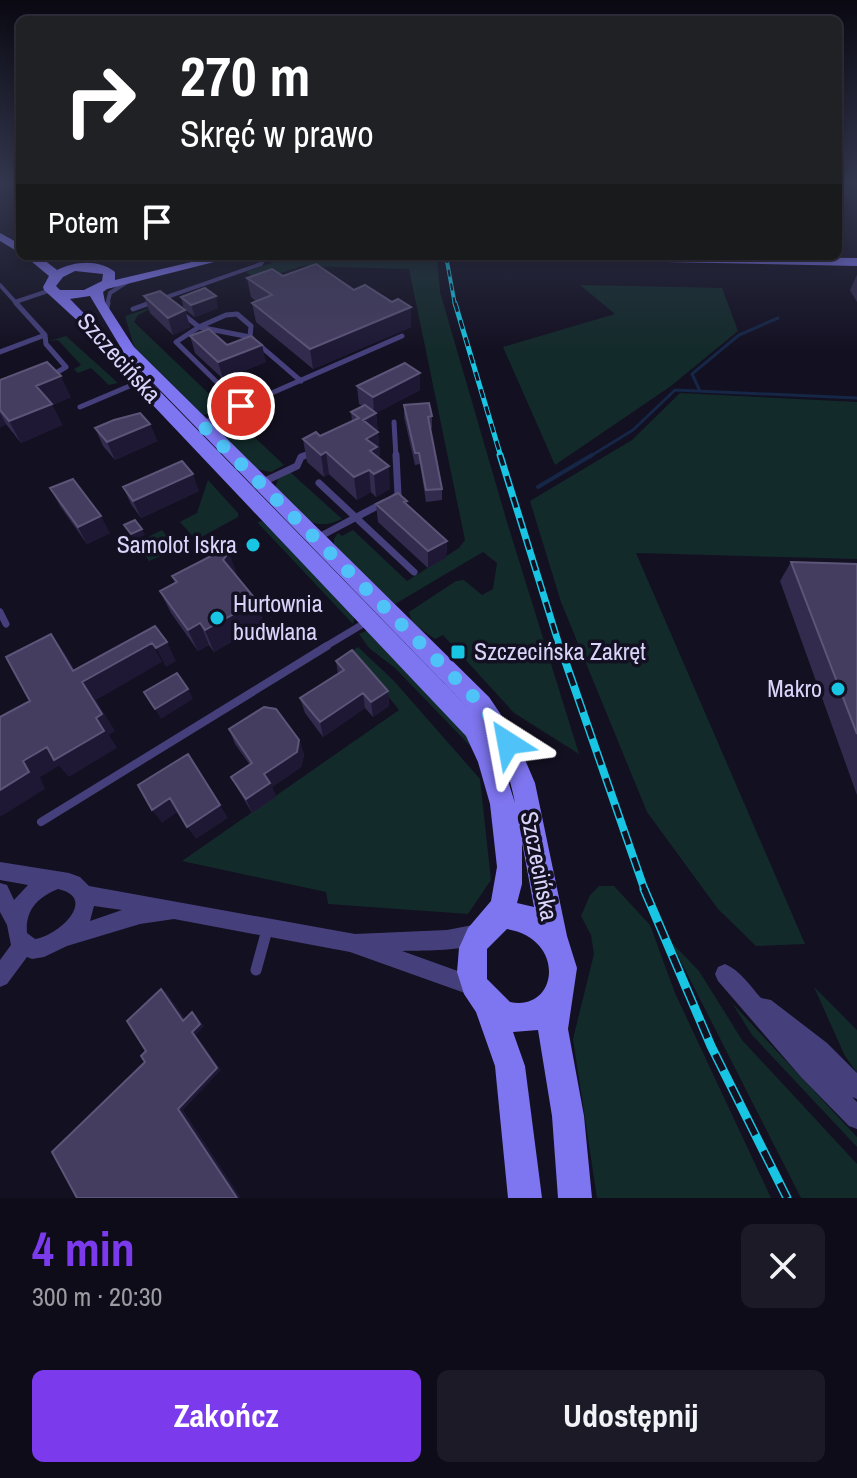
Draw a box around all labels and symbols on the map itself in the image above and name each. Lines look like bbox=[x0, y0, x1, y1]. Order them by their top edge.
street label: Szczecińska bbox=[71, 306, 169, 409]
pin bbox=[207, 372, 275, 440]
place label: Samolot Iskra bbox=[117, 528, 237, 560]
marker: Samolot Iskra bbox=[244, 536, 262, 554]
place label: Hurtownia budwlana bbox=[233, 587, 323, 647]
marker: Hurtownia budwlana bbox=[208, 609, 226, 627]
place label: Szczecińska Zakręt bbox=[474, 635, 646, 667]
marker: Szczecińska Zakręt bbox=[449, 643, 467, 661]
place label: Makro bbox=[767, 672, 822, 704]
marker: Makro bbox=[829, 680, 847, 698]
position arrow bbox=[466, 701, 550, 785]
street label: Szczecińska bbox=[514, 809, 566, 923]

